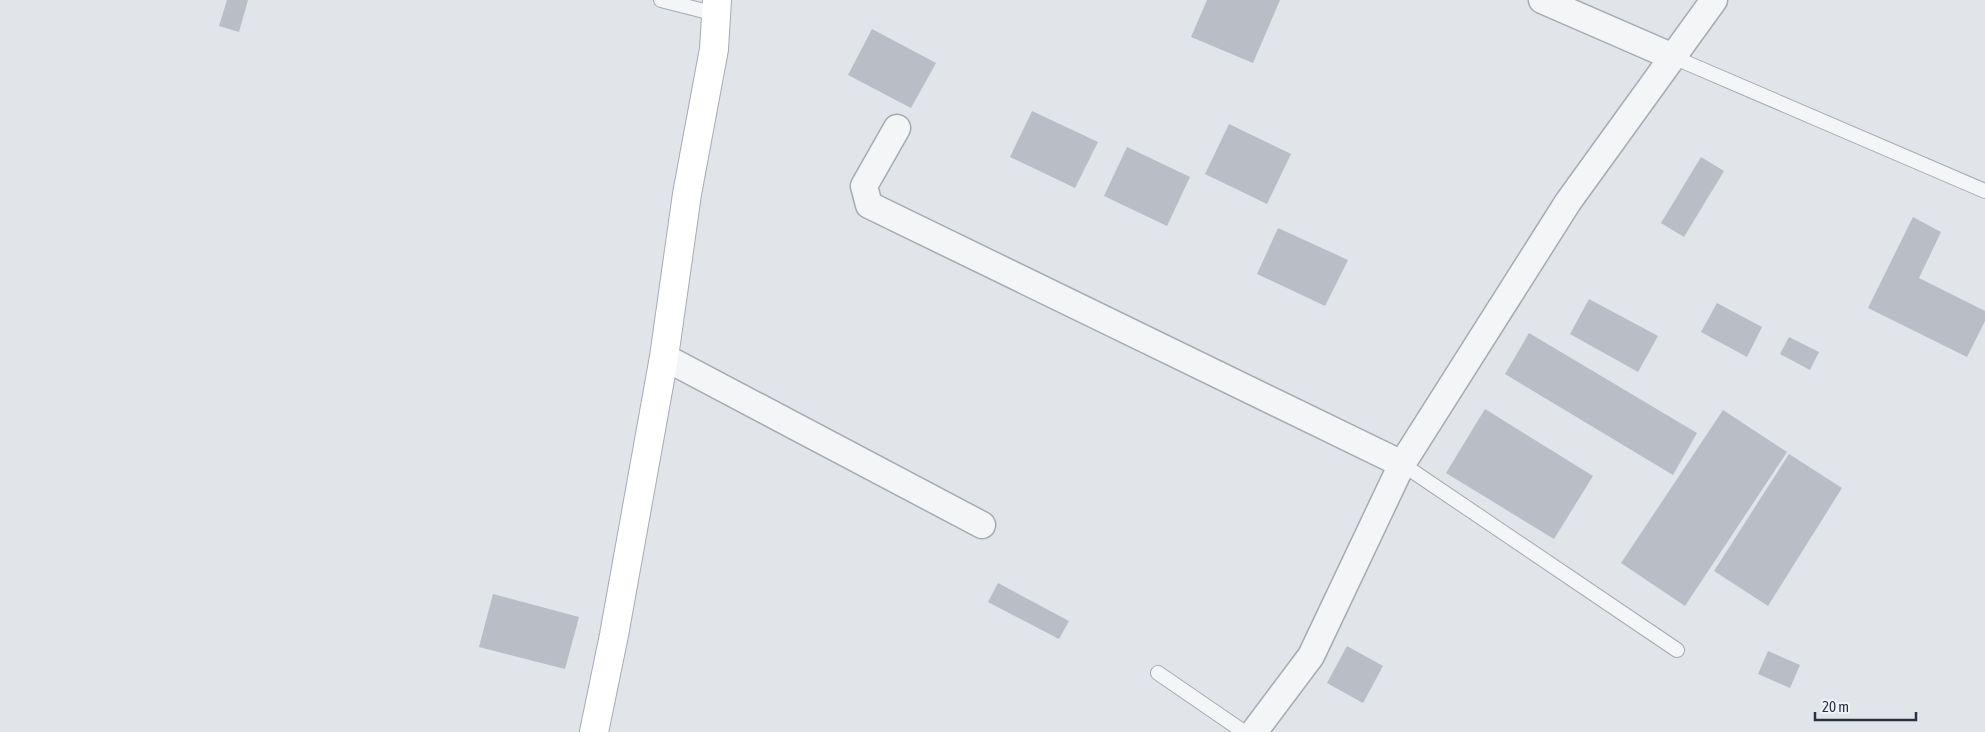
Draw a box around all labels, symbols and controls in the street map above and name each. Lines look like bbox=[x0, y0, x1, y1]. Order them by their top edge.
scale bar bbox=[1815, 690, 1916, 722]
text: 20 m bbox=[1822, 698, 1849, 715]

